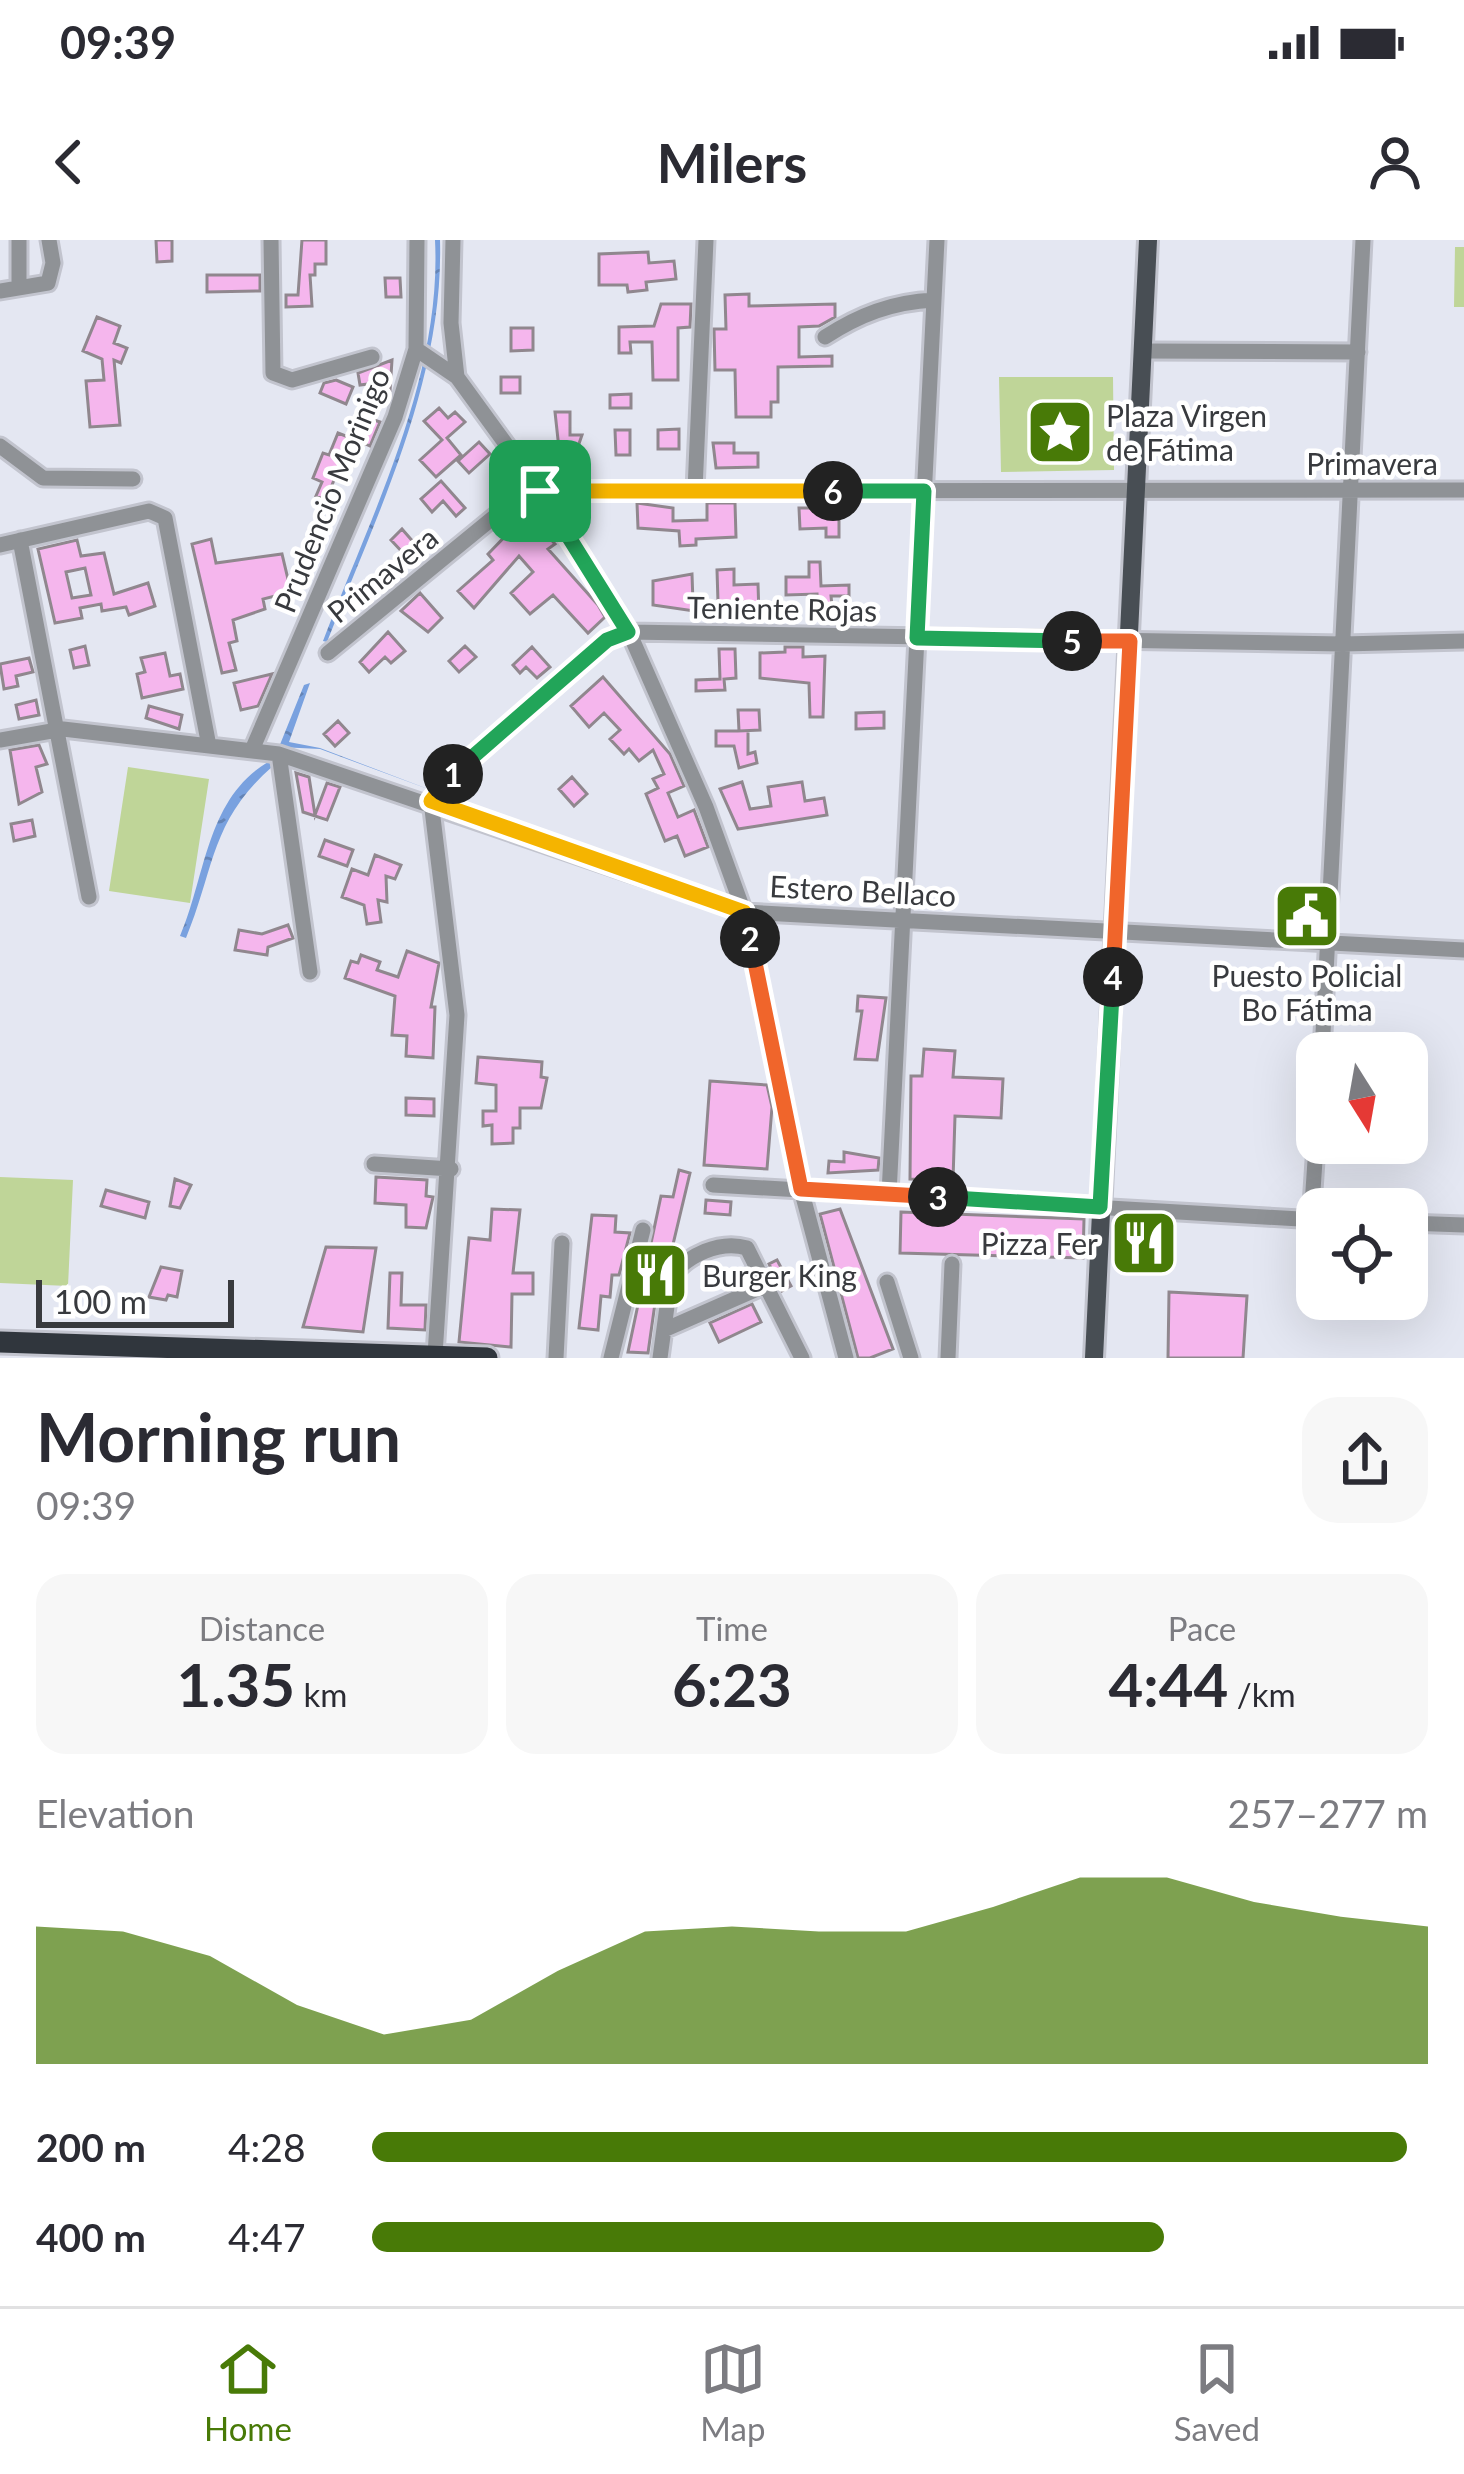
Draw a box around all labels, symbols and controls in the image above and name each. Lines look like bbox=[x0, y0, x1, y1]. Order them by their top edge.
text: 09:39 bbox=[60, 15, 176, 69]
icon: back bbox=[36, 129, 102, 195]
icon: person bbox=[1362, 129, 1428, 195]
text: Milers bbox=[657, 130, 807, 195]
street label: Prudencio Morinigo bbox=[266, 363, 396, 617]
place icon: Plaza Virgen de Fátima bbox=[1025, 397, 1095, 467]
place label: Plaza Virgen de Fátima bbox=[1106, 397, 1267, 467]
pin bbox=[489, 440, 591, 542]
street label: Primavera bbox=[1306, 445, 1438, 481]
icon: arrive bbox=[507, 458, 573, 524]
pin: 6 bbox=[803, 461, 863, 521]
text: 6 bbox=[823, 471, 843, 511]
street label: Primavera bbox=[320, 519, 444, 629]
street label: Teniente Rojas bbox=[687, 588, 877, 628]
pin: 5 bbox=[1042, 611, 1102, 671]
text: 5 bbox=[1062, 621, 1082, 661]
pin: 1 bbox=[423, 744, 483, 804]
text: 1 bbox=[443, 754, 463, 794]
street label: Estero Bellaco bbox=[769, 867, 957, 913]
public building icon: Puesto Policial Bo Fátima bbox=[1272, 881, 1342, 951]
pin: 2 bbox=[720, 908, 780, 968]
text: 2 bbox=[740, 918, 760, 958]
pin: 4 bbox=[1083, 947, 1143, 1007]
text: 4 bbox=[1103, 957, 1123, 997]
place label: Puesto Policial Bo Fátima bbox=[1212, 957, 1402, 1027]
north arrow bbox=[1296, 1032, 1428, 1164]
map controls bbox=[1296, 1032, 1428, 1320]
pin: 3 bbox=[908, 1167, 968, 1227]
text: 3 bbox=[928, 1177, 948, 1217]
button: locate bbox=[1296, 1188, 1428, 1320]
restaurant icon: Pizza Fer bbox=[1109, 1208, 1179, 1278]
place label: Pizza Fer bbox=[981, 1225, 1098, 1261]
restaurant icon: Burger King bbox=[620, 1240, 690, 1310]
place label: Burger King bbox=[702, 1257, 857, 1293]
scale bar bbox=[36, 1274, 234, 1327]
text: 100 m bbox=[54, 1281, 147, 1321]
text: Morning run bbox=[36, 1397, 401, 1476]
button: share bbox=[1302, 1397, 1428, 1523]
text: 09:39 bbox=[36, 1482, 136, 1528]
text: Distance bbox=[199, 1608, 325, 1648]
text: Time bbox=[696, 1608, 768, 1648]
text: Pace bbox=[1168, 1608, 1236, 1648]
text: 1.35 bbox=[176, 1648, 295, 1720]
text: 6:23 bbox=[672, 1648, 792, 1720]
text: 4:44 bbox=[1108, 1648, 1228, 1720]
text: km bbox=[295, 1674, 348, 1714]
text: /km bbox=[1228, 1674, 1296, 1714]
text: Elevation bbox=[36, 1790, 194, 1836]
text: 257–277 m bbox=[1228, 1790, 1428, 1836]
text: 200 m bbox=[36, 2124, 146, 2170]
text: 4:28 bbox=[228, 2124, 306, 2170]
text: 400 m bbox=[36, 2214, 146, 2260]
text: 4:47 bbox=[228, 2214, 306, 2260]
tab: Home bbox=[204, 2336, 292, 2448]
tab: Map bbox=[700, 2336, 766, 2448]
tab: Saved bbox=[1174, 2336, 1260, 2448]

